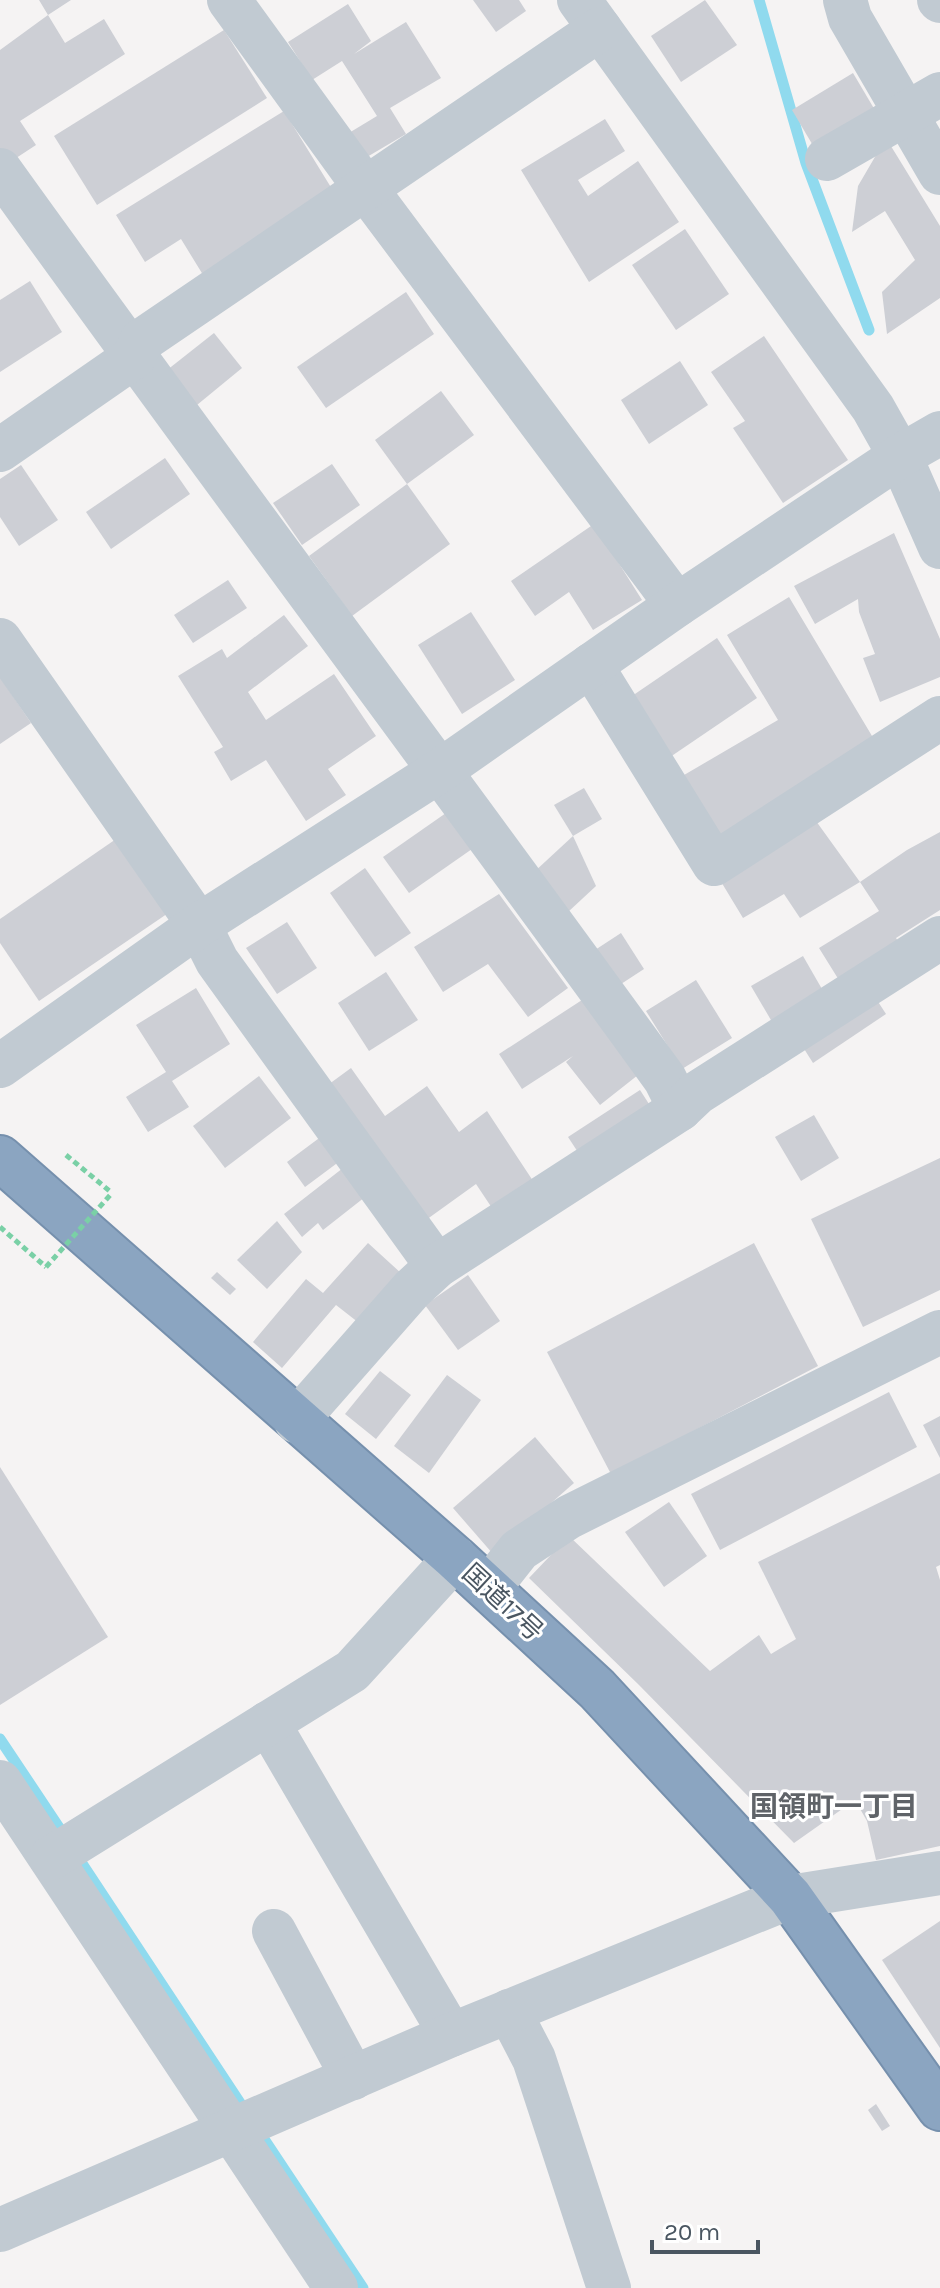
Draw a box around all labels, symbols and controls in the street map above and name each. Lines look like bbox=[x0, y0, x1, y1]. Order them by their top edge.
street label: 国道17号 bbox=[456, 1557, 549, 1647]
district label: 国領町一丁目 bbox=[750, 1790, 918, 1823]
scale bar bbox=[652, 2204, 758, 2254]
text: 20 m bbox=[664, 2218, 720, 2246]

